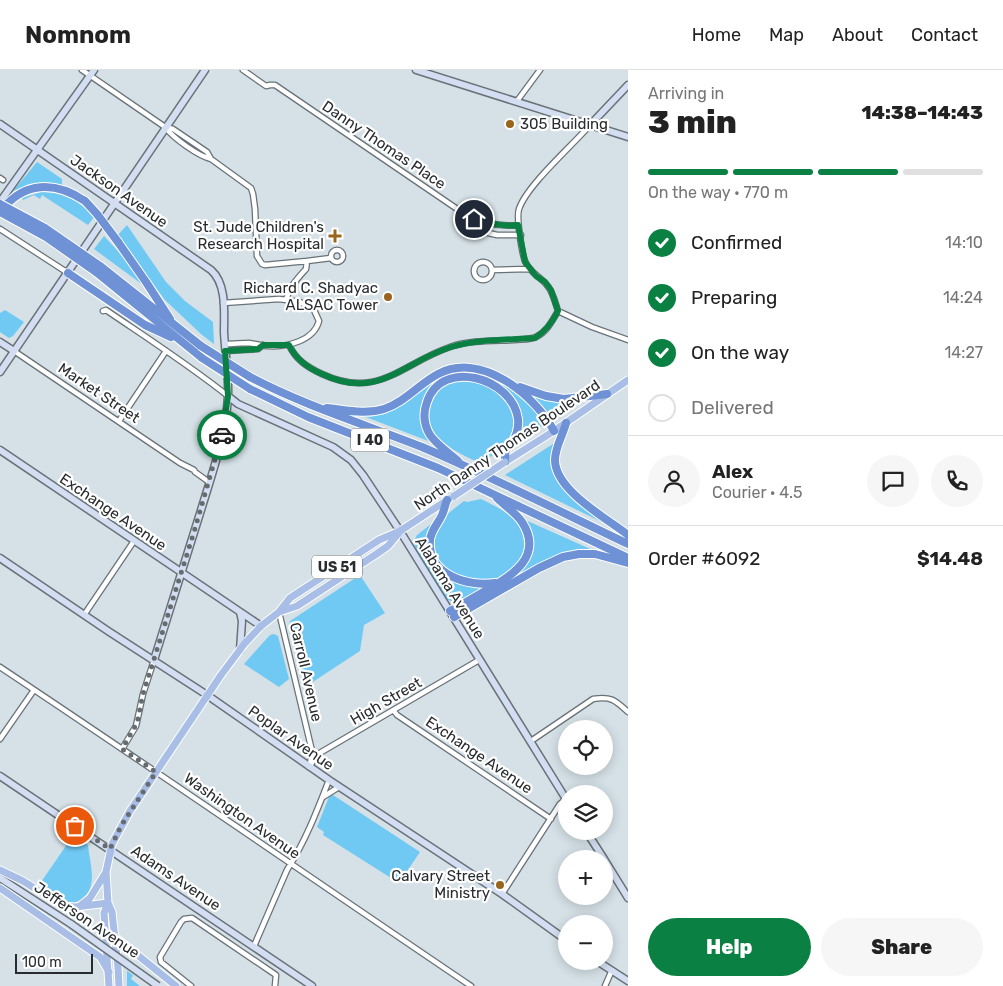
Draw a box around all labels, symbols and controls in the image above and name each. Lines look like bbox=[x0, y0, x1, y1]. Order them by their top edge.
text: Nomnom bbox=[25, 21, 131, 49]
text: Home bbox=[692, 24, 741, 46]
text: Map bbox=[769, 24, 804, 46]
text: About bbox=[832, 24, 883, 46]
text: Contact bbox=[911, 24, 978, 46]
text: Arriving in bbox=[648, 84, 724, 103]
street label: Danny Thomas Place bbox=[319, 97, 449, 193]
text: 14:38–14:43 bbox=[861, 101, 983, 124]
text: 3 min bbox=[648, 103, 737, 141]
place label: 305 Building bbox=[520, 115, 608, 133]
marker: 305 Building bbox=[504, 118, 516, 130]
street label: Jackson Avenue bbox=[67, 151, 171, 231]
text: On the way · 770 m bbox=[648, 183, 788, 202]
pin bbox=[453, 198, 495, 240]
icon: home bbox=[460, 205, 488, 233]
place label: St. Jude Children's Research Hospital bbox=[193, 218, 324, 253]
marker: St. Jude Children's Research Hospital bbox=[328, 229, 342, 243]
icon: check bbox=[648, 229, 676, 257]
text: Confirmed bbox=[691, 231, 782, 254]
text: 14:10 bbox=[945, 233, 983, 252]
place label: Richard C. Shadyac ALSAC Tower bbox=[243, 279, 378, 314]
icon: check bbox=[648, 284, 676, 312]
text: Preparing bbox=[691, 286, 777, 309]
text: 14:24 bbox=[943, 288, 983, 307]
marker: Richard C. Shadyac ALSAC Tower bbox=[382, 291, 394, 303]
icon: check bbox=[648, 339, 676, 367]
text: On the way bbox=[691, 341, 789, 364]
text: 14:27 bbox=[945, 343, 983, 362]
street label: Market Street bbox=[55, 359, 143, 427]
street label: North Danny Thomas Boulevard bbox=[411, 376, 603, 514]
text: Delivered bbox=[691, 396, 774, 419]
courier bbox=[197, 410, 247, 460]
icon: car bbox=[208, 421, 236, 449]
road number: I 40 bbox=[351, 428, 389, 452]
button: person bbox=[648, 455, 700, 507]
button: chat bbox=[867, 455, 919, 507]
button: phone bbox=[931, 455, 983, 507]
text: Alex bbox=[712, 460, 753, 483]
street label: Exchange Avenue bbox=[56, 470, 170, 554]
text: Courier · 4.5 bbox=[712, 483, 802, 502]
street label: Alabama Avenue bbox=[411, 534, 489, 642]
text: Order #6092 bbox=[648, 547, 760, 570]
text: $14.48 bbox=[917, 547, 983, 570]
road number: US 51 bbox=[312, 556, 362, 578]
street label: Carroll Avenue bbox=[286, 621, 326, 723]
street label: High Street bbox=[347, 673, 425, 729]
street label: Poplar Avenue bbox=[245, 702, 337, 774]
street label: Exchange Avenue bbox=[422, 713, 536, 797]
map controls bbox=[558, 720, 613, 970]
button: locate bbox=[558, 720, 613, 775]
street label: Washington Avenue bbox=[180, 769, 304, 863]
button: layers bbox=[558, 785, 613, 840]
pin bbox=[54, 805, 96, 847]
icon: bag bbox=[61, 812, 89, 840]
street label: Adams Avenue bbox=[128, 841, 224, 915]
button: + bbox=[558, 850, 613, 905]
place label: Calvary Street Ministry bbox=[391, 867, 490, 902]
street label: Jefferson Avenue bbox=[31, 878, 143, 962]
marker: Calvary Street Ministry bbox=[494, 879, 506, 891]
button: − bbox=[558, 915, 613, 970]
button: Help bbox=[648, 918, 811, 976]
button: Share bbox=[821, 918, 983, 976]
scale bar bbox=[15, 951, 92, 974]
text: 100 m bbox=[22, 954, 62, 971]

